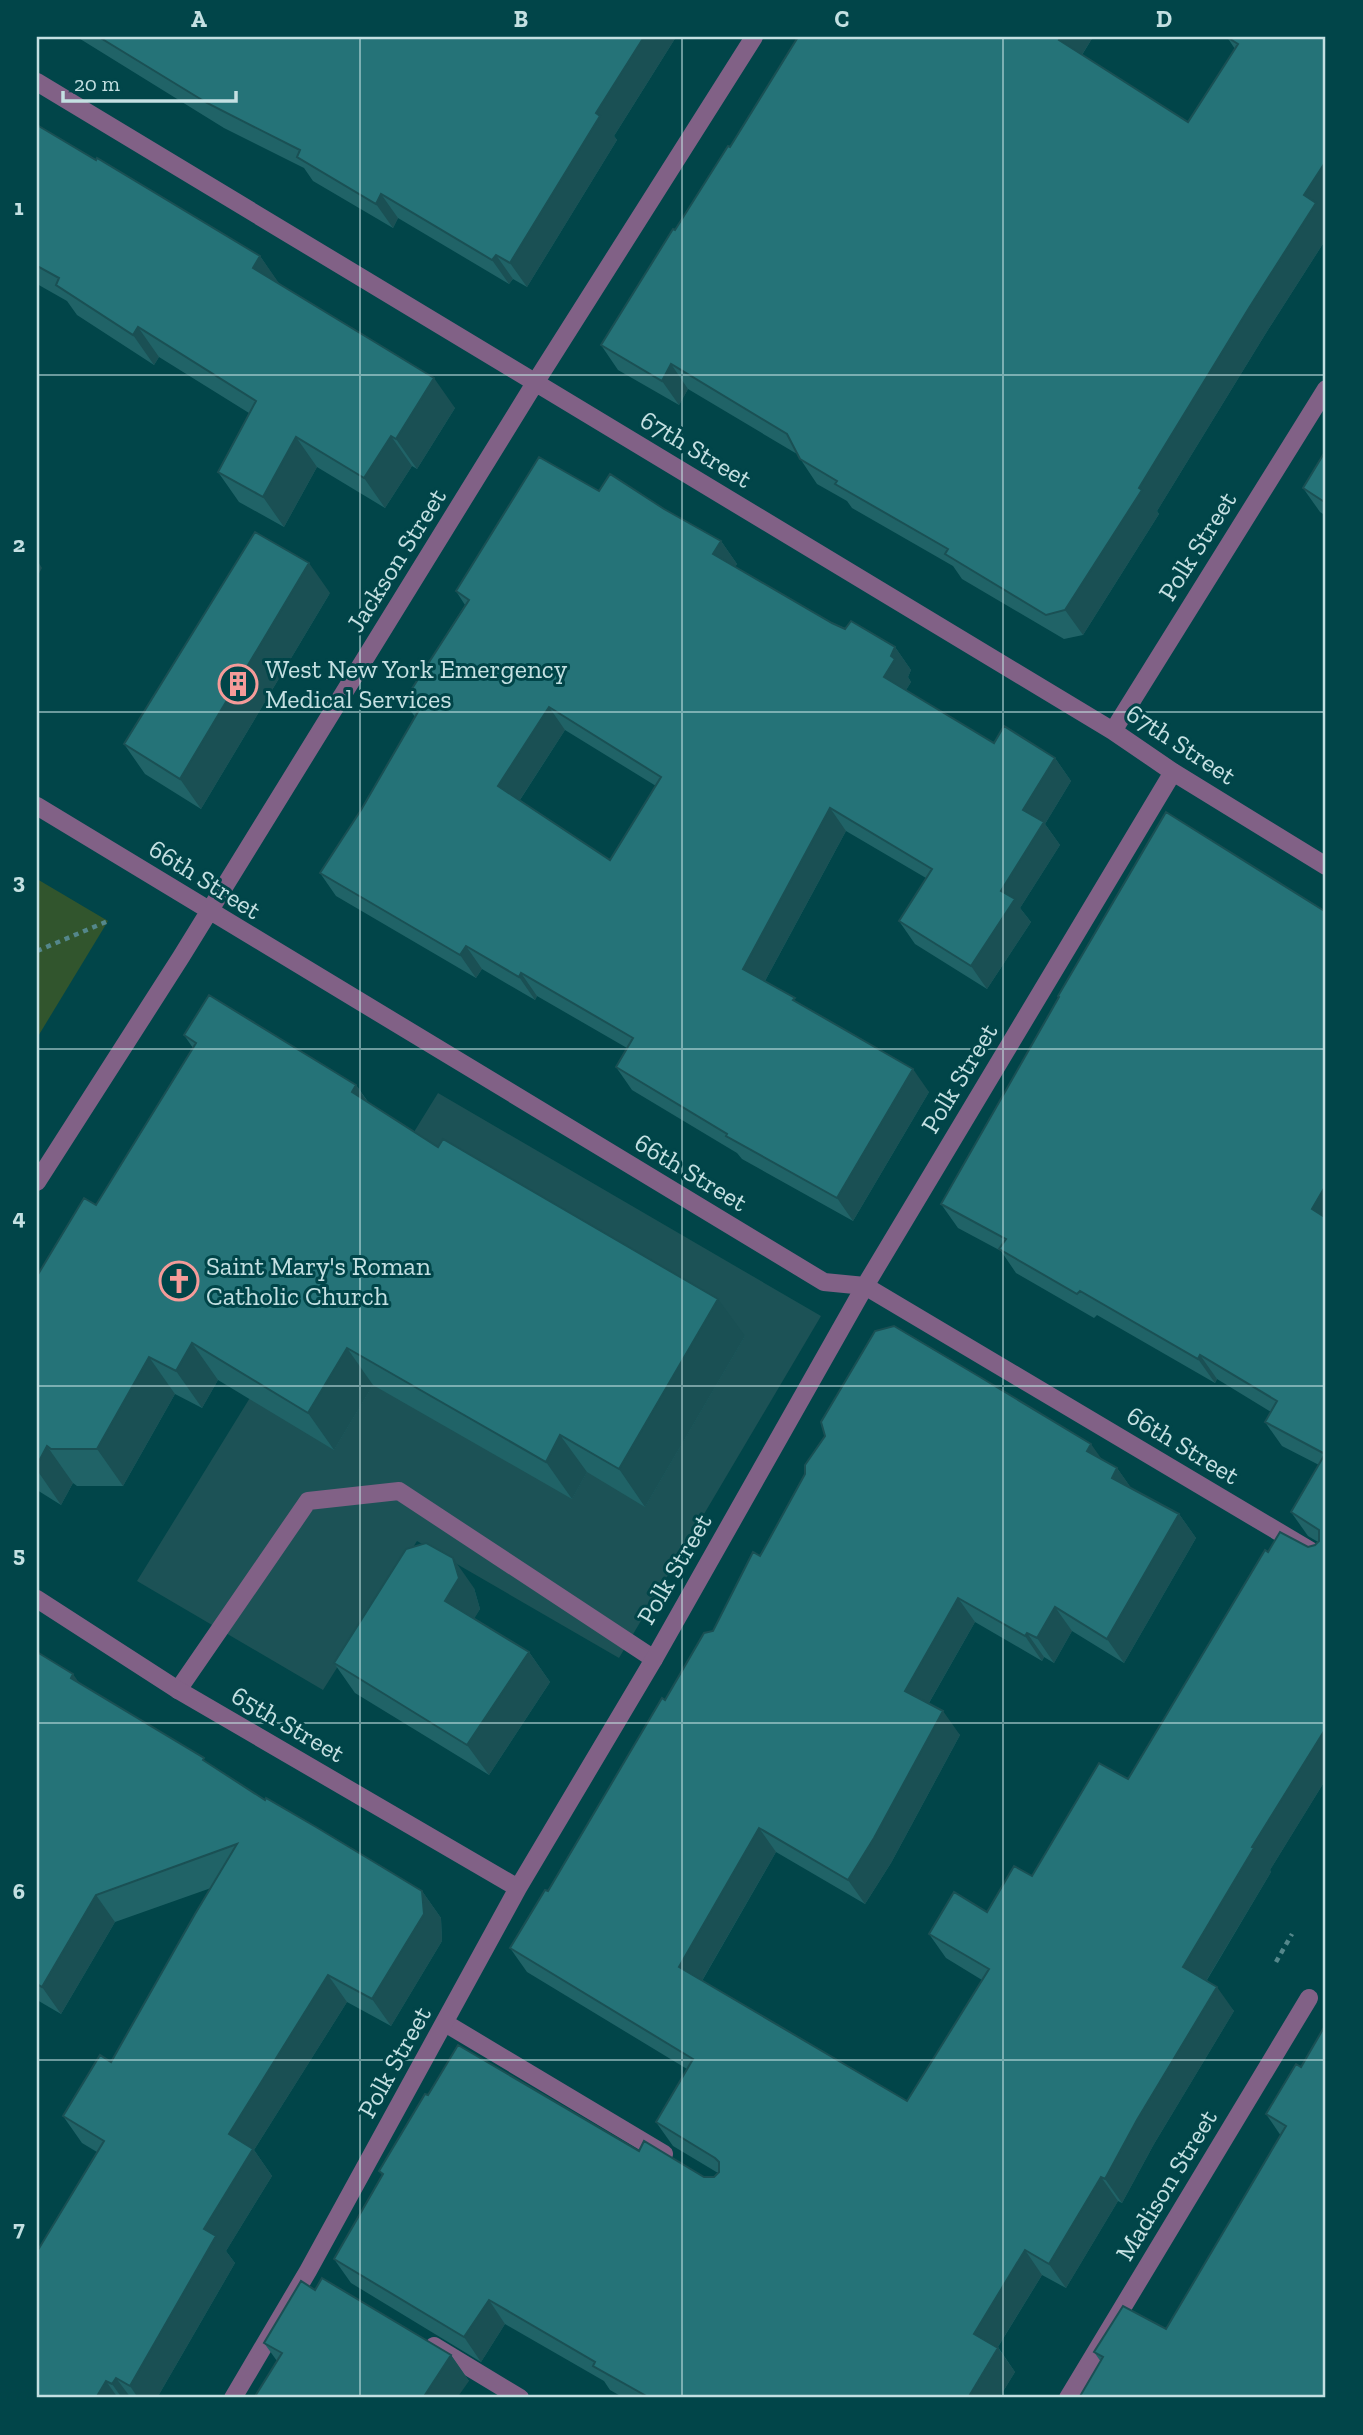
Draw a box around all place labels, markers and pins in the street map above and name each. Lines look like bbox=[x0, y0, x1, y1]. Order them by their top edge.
place label: West New York Emergency Medical Services bbox=[265, 653, 568, 715]
building icon: West New York Emergency Medical Services bbox=[217, 663, 259, 705]
place label: Saint Mary's Roman Catholic Church bbox=[206, 1250, 431, 1312]
church icon: Saint Mary's Roman Catholic Church bbox=[158, 1260, 200, 1302]

